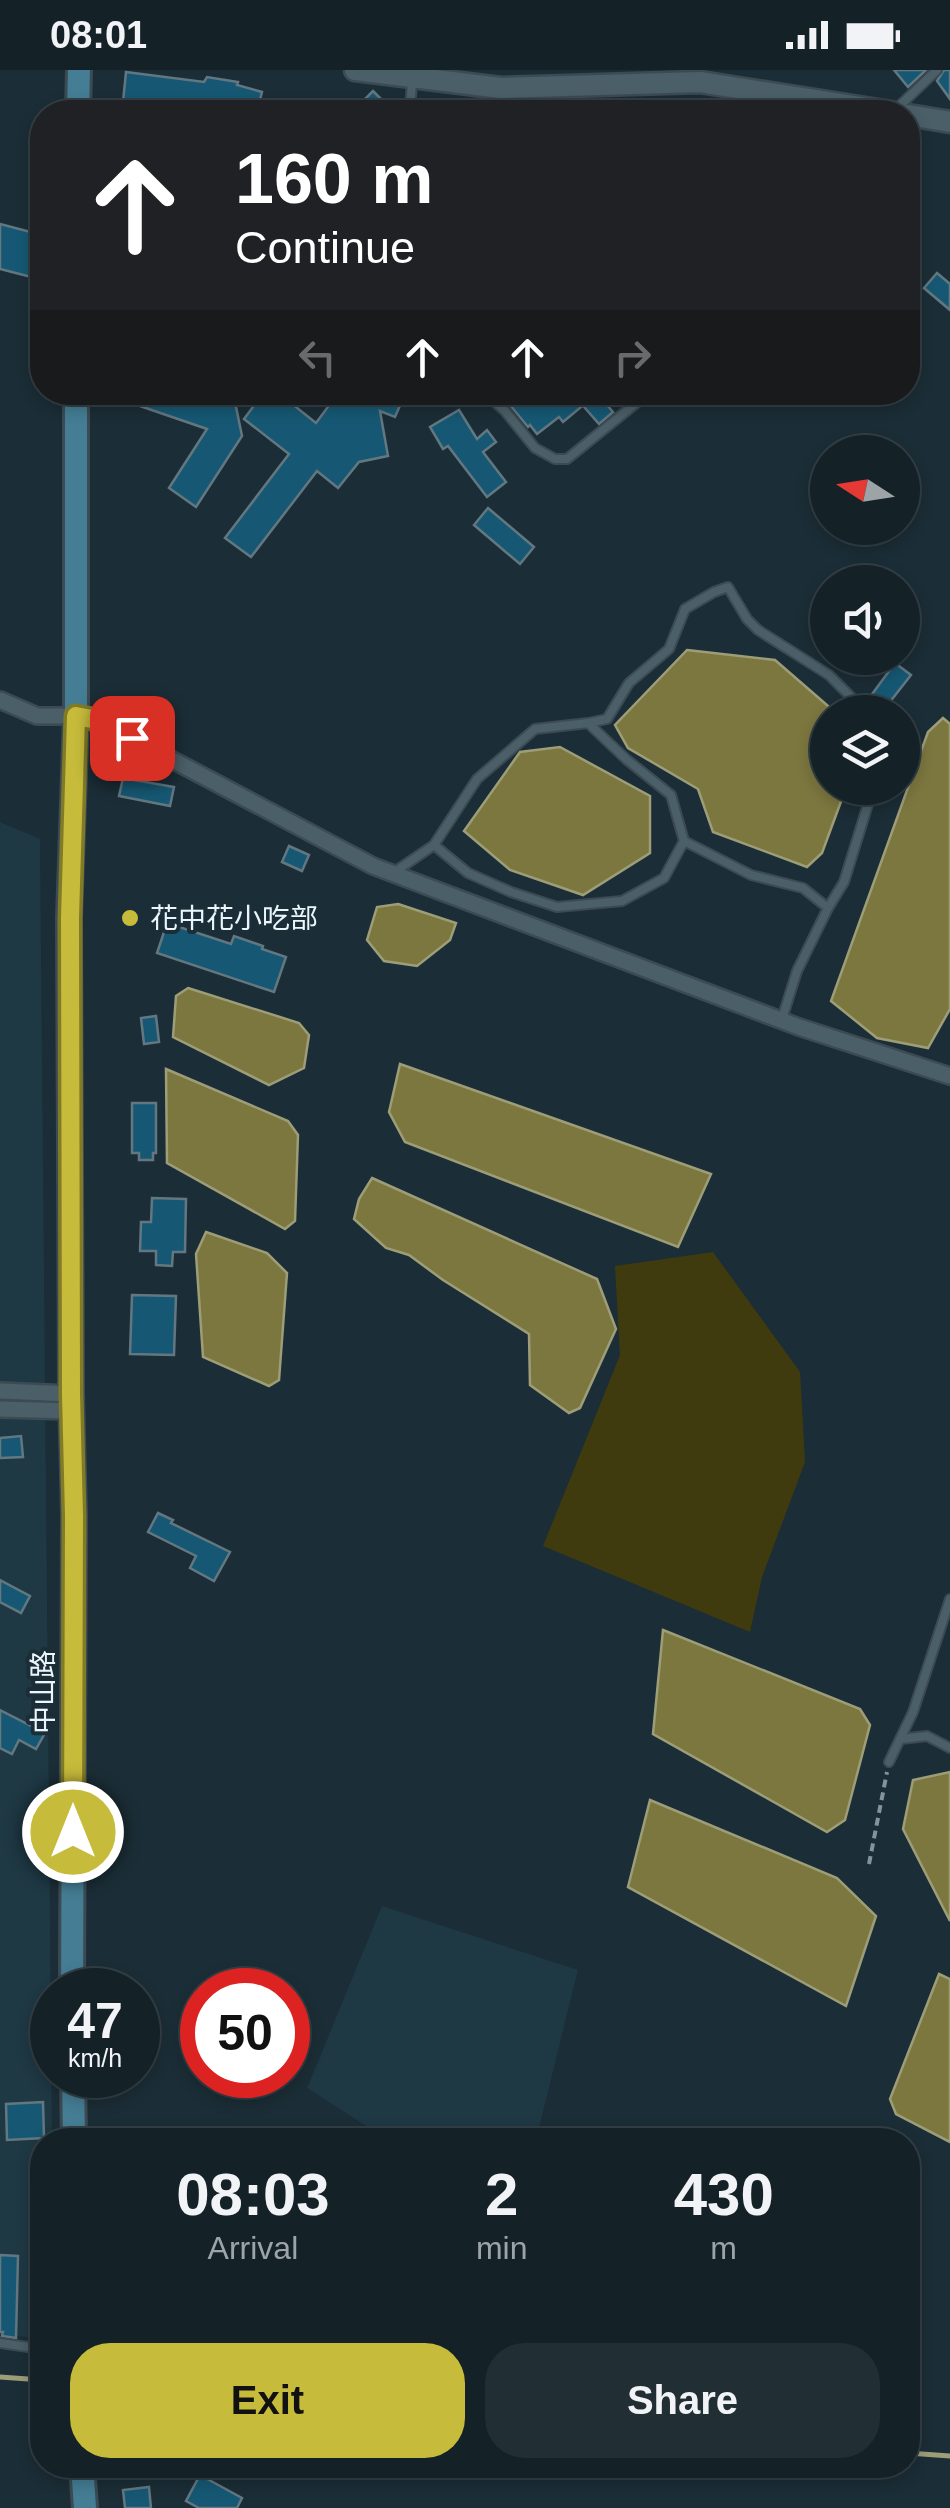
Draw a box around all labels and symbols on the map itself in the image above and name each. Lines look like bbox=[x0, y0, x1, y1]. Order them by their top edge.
north arrow bbox=[810, 435, 920, 545]
pin bbox=[90, 696, 175, 781]
place label: 花中花小吃部 bbox=[150, 903, 318, 934]
marker: 花中花小吃部 bbox=[119, 907, 141, 929]
street label: 中山路 bbox=[28, 1650, 59, 1734]
position arrow bbox=[21, 1780, 125, 1884]
speed limit sign: 50 bbox=[180, 1968, 310, 2098]

